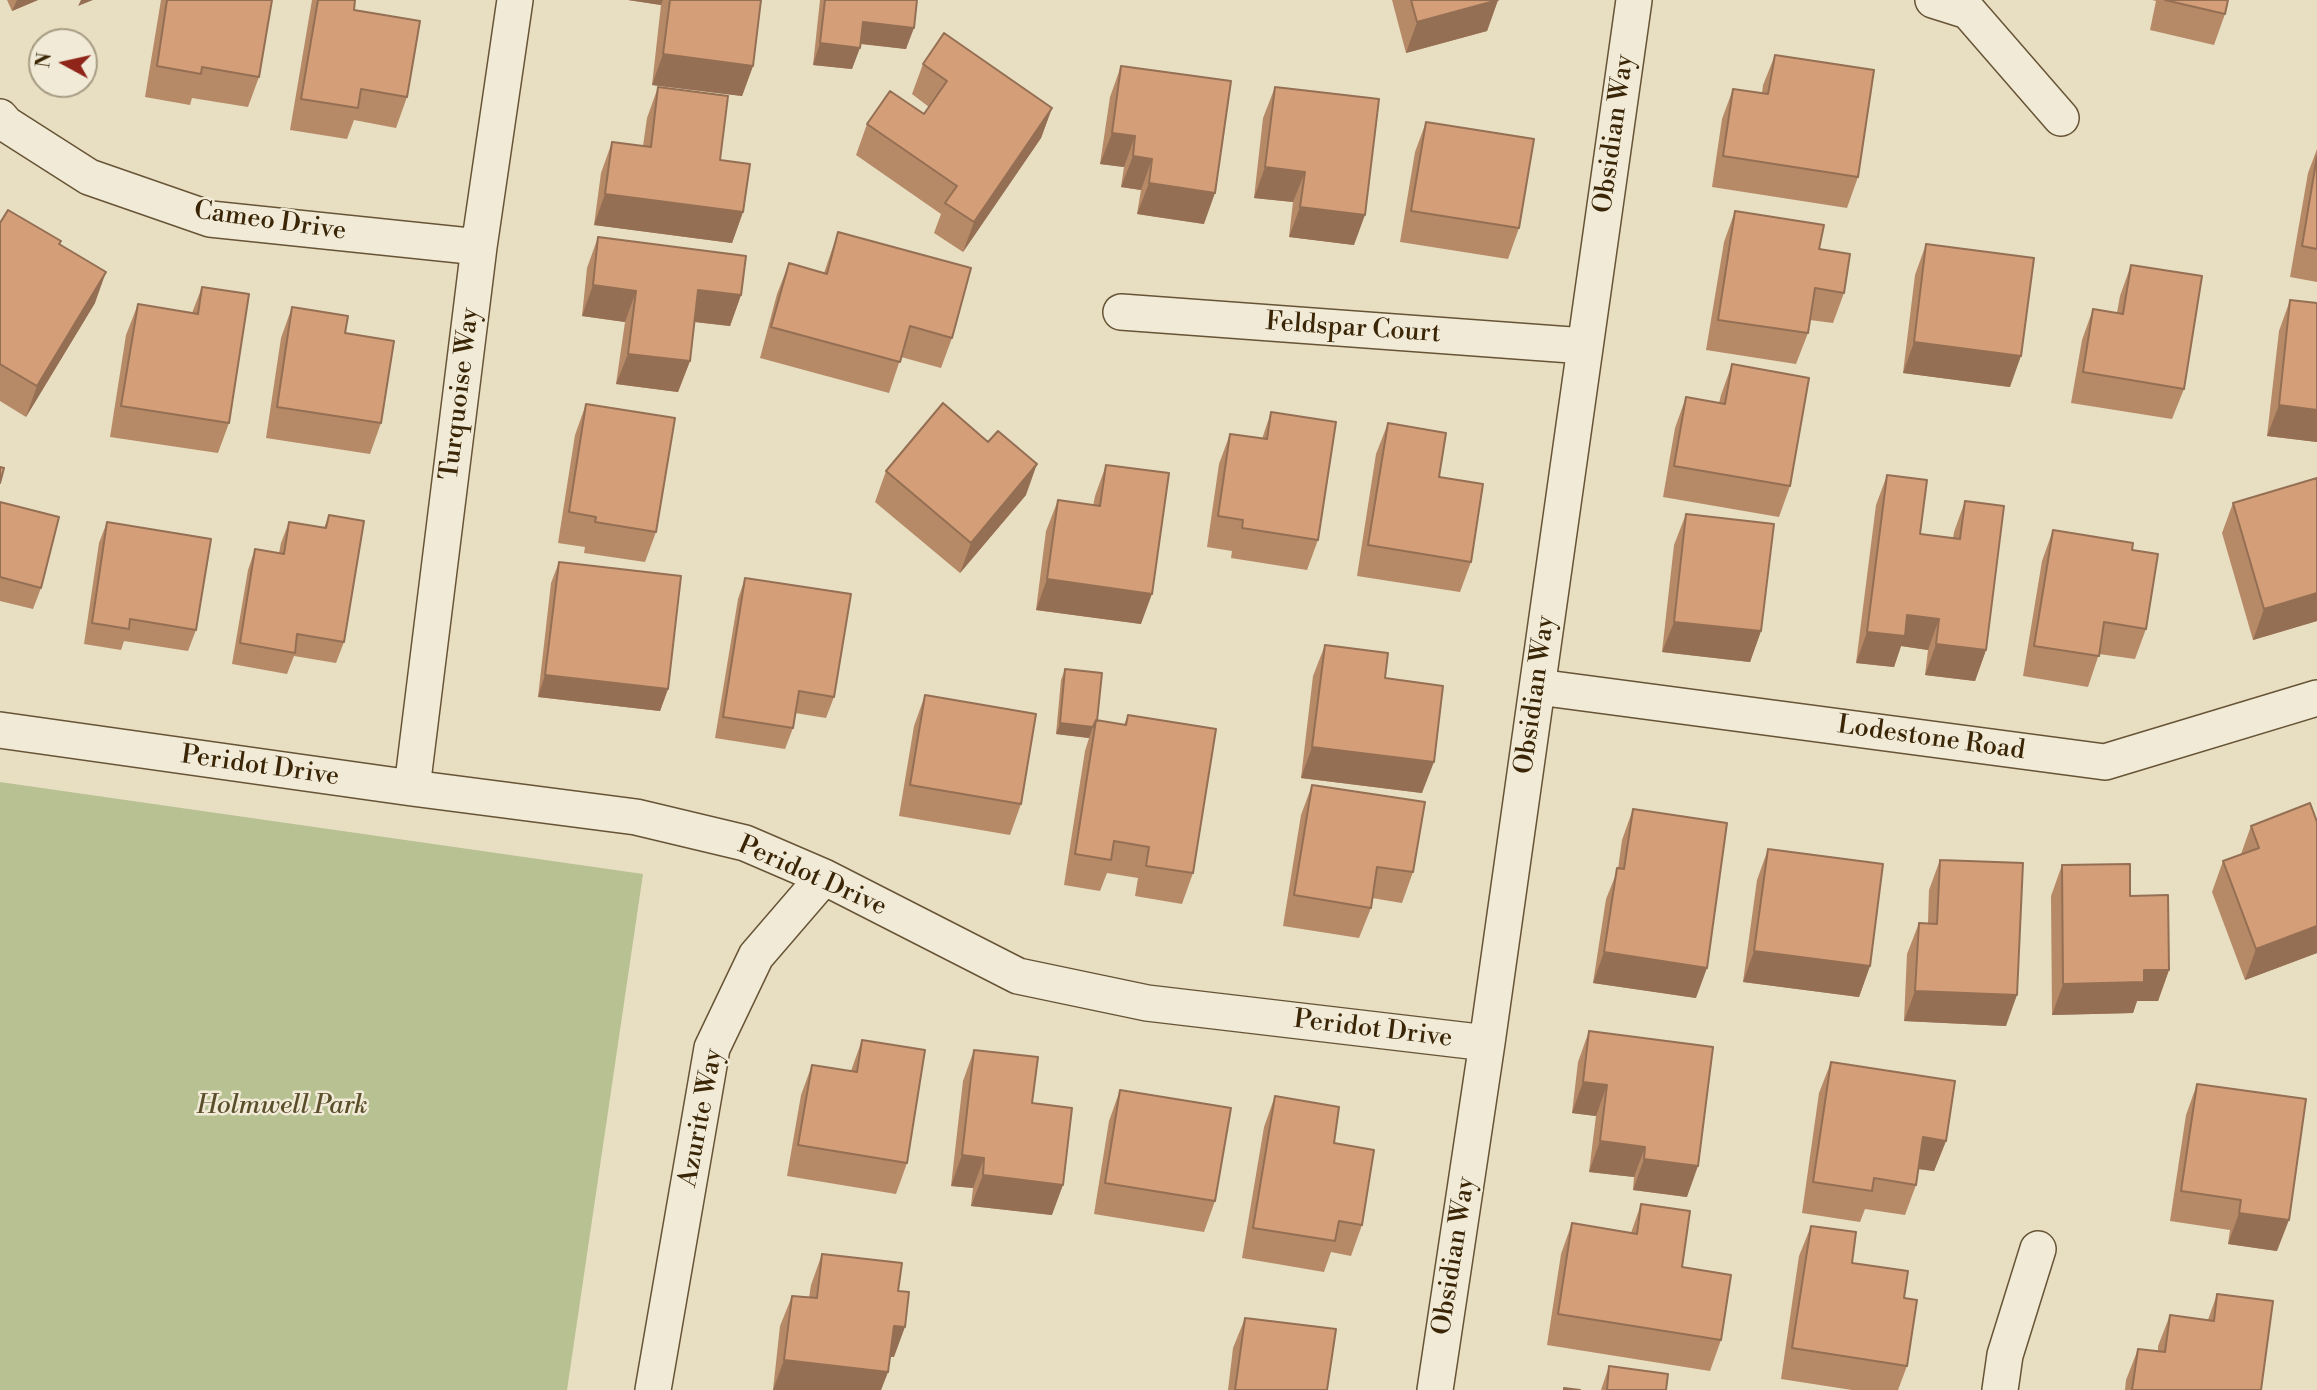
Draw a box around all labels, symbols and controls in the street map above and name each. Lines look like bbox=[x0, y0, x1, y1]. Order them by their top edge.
north arrow bbox=[28, 28, 98, 98]
text: N bbox=[31, 51, 57, 69]
street label: Obsidian Way bbox=[1588, 53, 1642, 215]
street label: Cameo Drive bbox=[192, 196, 348, 248]
street label: Turquoise Way bbox=[435, 306, 487, 482]
street label: Feldspar Court bbox=[1264, 307, 1442, 351]
street label: Obsidian Way bbox=[1509, 614, 1563, 776]
street label: Lodestone Road bbox=[1835, 710, 2027, 768]
street label: Peridot Drive bbox=[179, 740, 341, 794]
street label: Peridot Drive bbox=[733, 830, 891, 924]
street label: Peridot Drive bbox=[1292, 1005, 1454, 1055]
street label: Azurite Way bbox=[673, 1046, 731, 1190]
park label: Holmwell Park bbox=[196, 1091, 368, 1123]
street label: Obsidian Way bbox=[1427, 1175, 1483, 1337]

